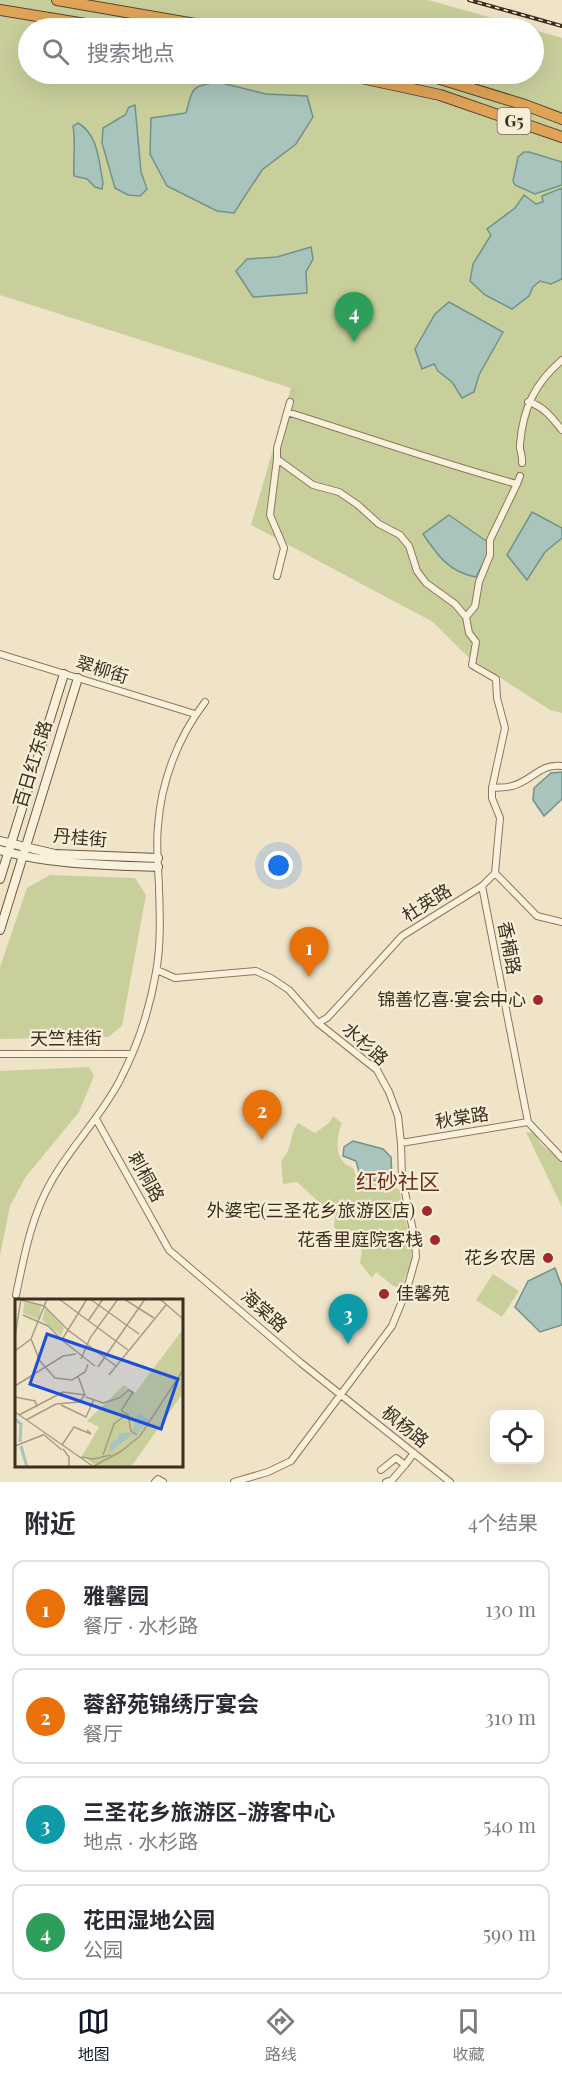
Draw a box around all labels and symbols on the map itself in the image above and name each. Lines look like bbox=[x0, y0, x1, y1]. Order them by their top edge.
road number: G5 bbox=[498, 108, 530, 134]
pin: 4 bbox=[334, 292, 374, 342]
street label: 翠柳街 bbox=[73, 650, 132, 688]
street label: 百日红东路 bbox=[7, 717, 57, 810]
street label: 丹桂街 bbox=[52, 823, 108, 851]
your location bbox=[264, 851, 293, 880]
street label: 杜英路 bbox=[397, 878, 456, 927]
street label: 香楠路 bbox=[493, 919, 527, 977]
pin: 1 bbox=[290, 928, 328, 977]
place label: 锦善忆喜·宴会中心 bbox=[377, 987, 526, 1011]
marker: 锦善忆喜·宴会中心 bbox=[531, 993, 545, 1007]
street label: 水杉路 bbox=[338, 1016, 394, 1070]
street label: 天竺桂街 bbox=[30, 1026, 102, 1050]
pin: 2 bbox=[242, 1090, 282, 1140]
street label: 秋棠路 bbox=[433, 1101, 490, 1133]
street label: 刺桐路 bbox=[123, 1147, 170, 1206]
district label: 红砂社区 bbox=[356, 1166, 440, 1194]
place label: 外婆宅(三圣花乡旅游区店) bbox=[206, 1198, 415, 1222]
marker: 外婆宅(三圣花乡旅游区店) bbox=[420, 1204, 434, 1218]
place label: 花香里庭院客栈 bbox=[297, 1227, 423, 1251]
marker: 花香里庭院客栈 bbox=[428, 1233, 442, 1247]
place label: 花乡农居 bbox=[464, 1245, 536, 1269]
marker: 花乡农居 bbox=[541, 1251, 555, 1265]
place label: 佳馨苑 bbox=[396, 1281, 450, 1305]
street label: 海棠路 bbox=[236, 1283, 293, 1337]
marker: 佳馨苑 bbox=[377, 1287, 391, 1301]
pin: 3 bbox=[328, 1294, 368, 1344]
inset map bbox=[15, 1299, 183, 1467]
street label: 枫杨路 bbox=[377, 1400, 434, 1453]

